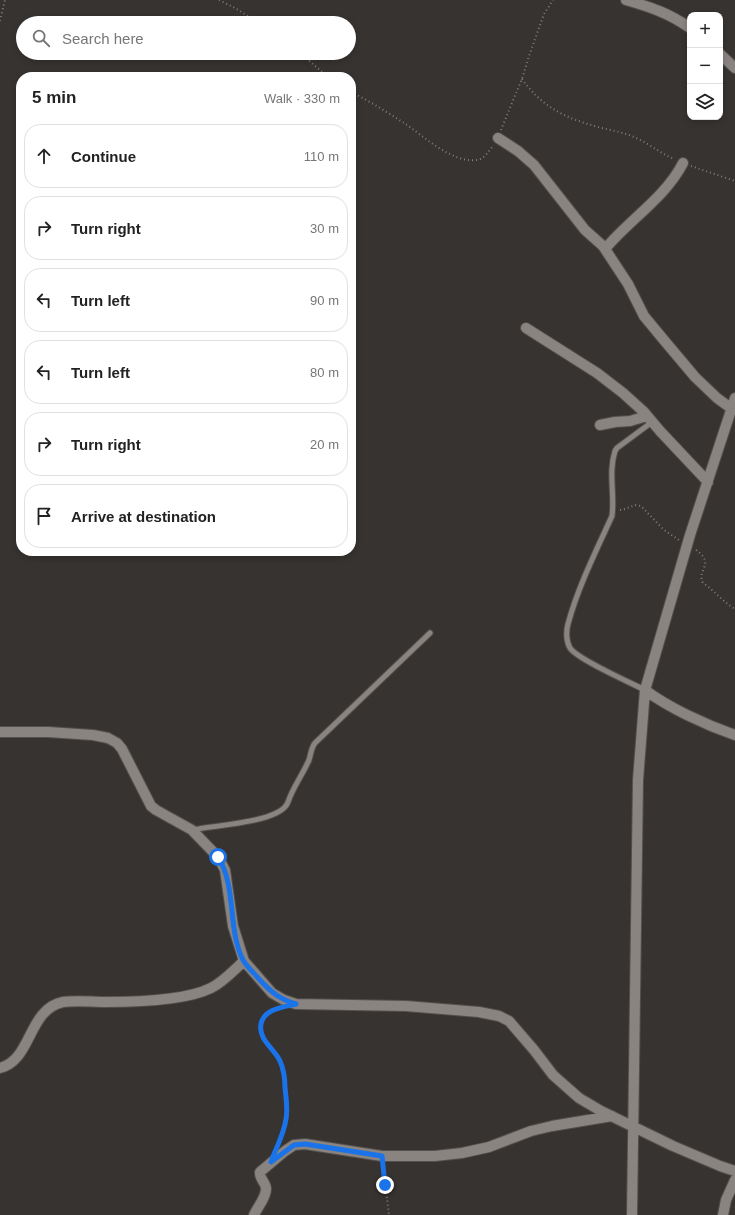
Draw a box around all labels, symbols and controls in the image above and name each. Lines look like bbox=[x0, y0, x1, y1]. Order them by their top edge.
map controls bbox=[687, 12, 723, 120]
button: + bbox=[687, 12, 723, 48]
search box bbox=[16, 16, 356, 60]
icon: search bbox=[30, 27, 52, 49]
text: Search here bbox=[62, 30, 144, 47]
button: − bbox=[687, 48, 723, 84]
button: layers bbox=[687, 84, 723, 120]
text: 5 min bbox=[32, 88, 76, 107]
text: Walk · 330 m bbox=[264, 91, 340, 106]
icon: ahead bbox=[33, 145, 55, 167]
text: Continue bbox=[71, 148, 136, 165]
text: 110 m bbox=[304, 149, 339, 164]
icon: right bbox=[33, 217, 55, 239]
text: Turn right bbox=[71, 220, 141, 237]
text: 30 m bbox=[310, 221, 339, 236]
icon: left bbox=[33, 289, 55, 311]
text: Turn left bbox=[71, 292, 130, 309]
text: 90 m bbox=[310, 293, 339, 308]
icon: left bbox=[33, 361, 55, 383]
text: Turn left bbox=[71, 364, 130, 381]
text: 80 m bbox=[310, 365, 339, 380]
icon: right bbox=[33, 433, 55, 455]
text: Turn right bbox=[71, 436, 141, 453]
text: 20 m bbox=[310, 437, 339, 452]
icon: arrive bbox=[33, 505, 55, 527]
text: Arrive at destination bbox=[71, 508, 216, 525]
route start bbox=[209, 848, 227, 866]
route end bbox=[376, 1176, 394, 1194]

